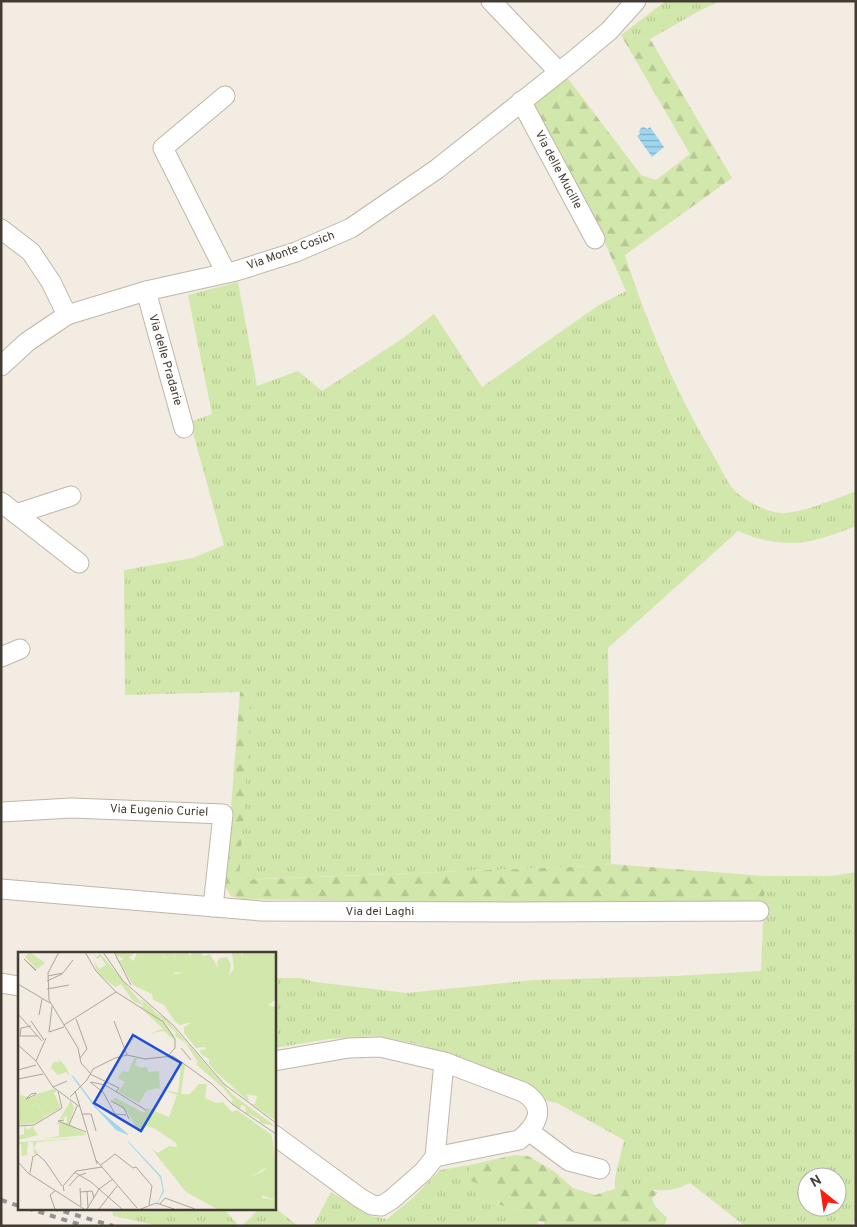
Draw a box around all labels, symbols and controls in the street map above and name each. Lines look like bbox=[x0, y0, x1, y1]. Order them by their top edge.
street label: Via delle Mucille bbox=[531, 128, 585, 212]
street label: Via Monte Cosich bbox=[245, 228, 337, 274]
street label: Via delle Pradarie bbox=[144, 312, 186, 408]
street label: Via Eugenio Curiel bbox=[110, 801, 208, 821]
street label: Via dei Laghi bbox=[346, 904, 414, 920]
inset map bbox=[18, 952, 275, 1210]
north arrow bbox=[797, 1167, 847, 1217]
text: N bbox=[808, 1172, 825, 1192]

